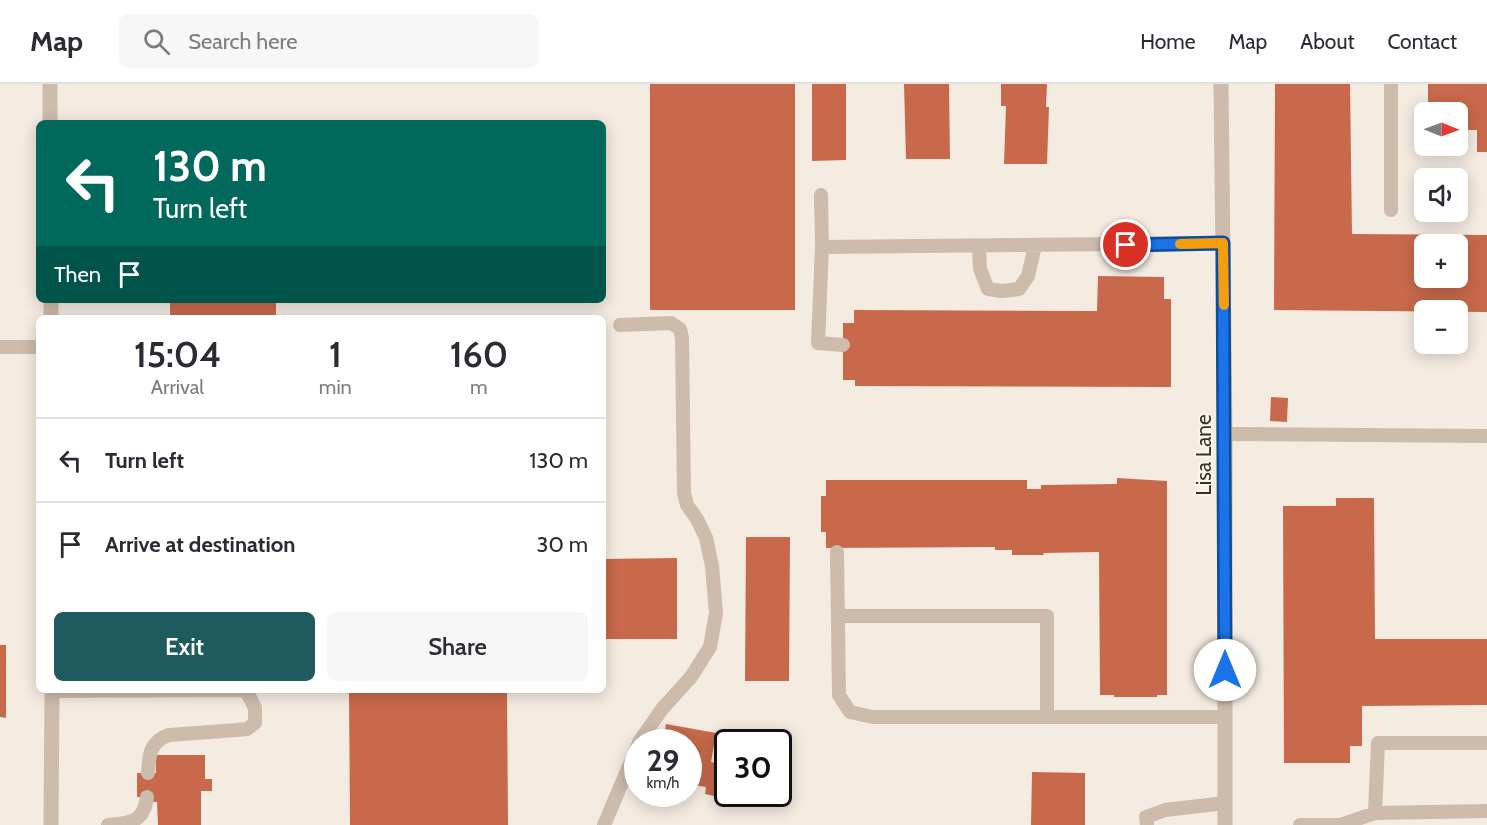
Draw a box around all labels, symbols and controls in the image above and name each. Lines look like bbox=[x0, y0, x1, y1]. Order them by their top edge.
search box bbox=[119, 14, 539, 68]
text: Map bbox=[30, 24, 83, 58]
icon: search bbox=[140, 25, 173, 58]
text: Search here bbox=[188, 28, 297, 55]
text: Home bbox=[1140, 29, 1196, 54]
text: Map bbox=[1229, 29, 1267, 54]
text: About bbox=[1300, 29, 1354, 54]
text: Contact bbox=[1387, 29, 1457, 54]
north arrow bbox=[1414, 102, 1468, 156]
map controls bbox=[1414, 102, 1468, 354]
text: 130 m bbox=[153, 140, 267, 192]
icon: left bbox=[54, 144, 132, 222]
button: sound bbox=[1414, 168, 1468, 222]
text: Turn left bbox=[153, 192, 247, 225]
pin bbox=[1100, 219, 1151, 270]
icon: arrive bbox=[1109, 228, 1142, 261]
button: + bbox=[1414, 234, 1468, 288]
icon: arrive bbox=[113, 258, 146, 291]
text: Then bbox=[54, 261, 101, 288]
button: − bbox=[1414, 300, 1468, 354]
text: 15:04 bbox=[134, 332, 221, 376]
text: 1 bbox=[329, 332, 342, 376]
text: 160 bbox=[450, 332, 508, 376]
text: Arrival bbox=[151, 375, 204, 399]
text: min bbox=[319, 375, 352, 399]
text: m bbox=[470, 375, 488, 399]
street label: Lisa Lane bbox=[1191, 414, 1216, 496]
icon: left bbox=[54, 444, 87, 477]
text: Turn left bbox=[105, 447, 184, 474]
text: 130 m bbox=[529, 447, 588, 474]
icon: arrive bbox=[54, 528, 87, 561]
text: Arrive at destination bbox=[105, 531, 295, 558]
text: 30 m bbox=[536, 531, 588, 558]
button: Exit bbox=[54, 612, 315, 681]
button: Share bbox=[327, 612, 588, 681]
position arrow bbox=[1193, 638, 1257, 702]
speed limit sign: 30 bbox=[714, 729, 792, 807]
text: 29 bbox=[647, 742, 679, 779]
text: km/h bbox=[647, 774, 679, 792]

